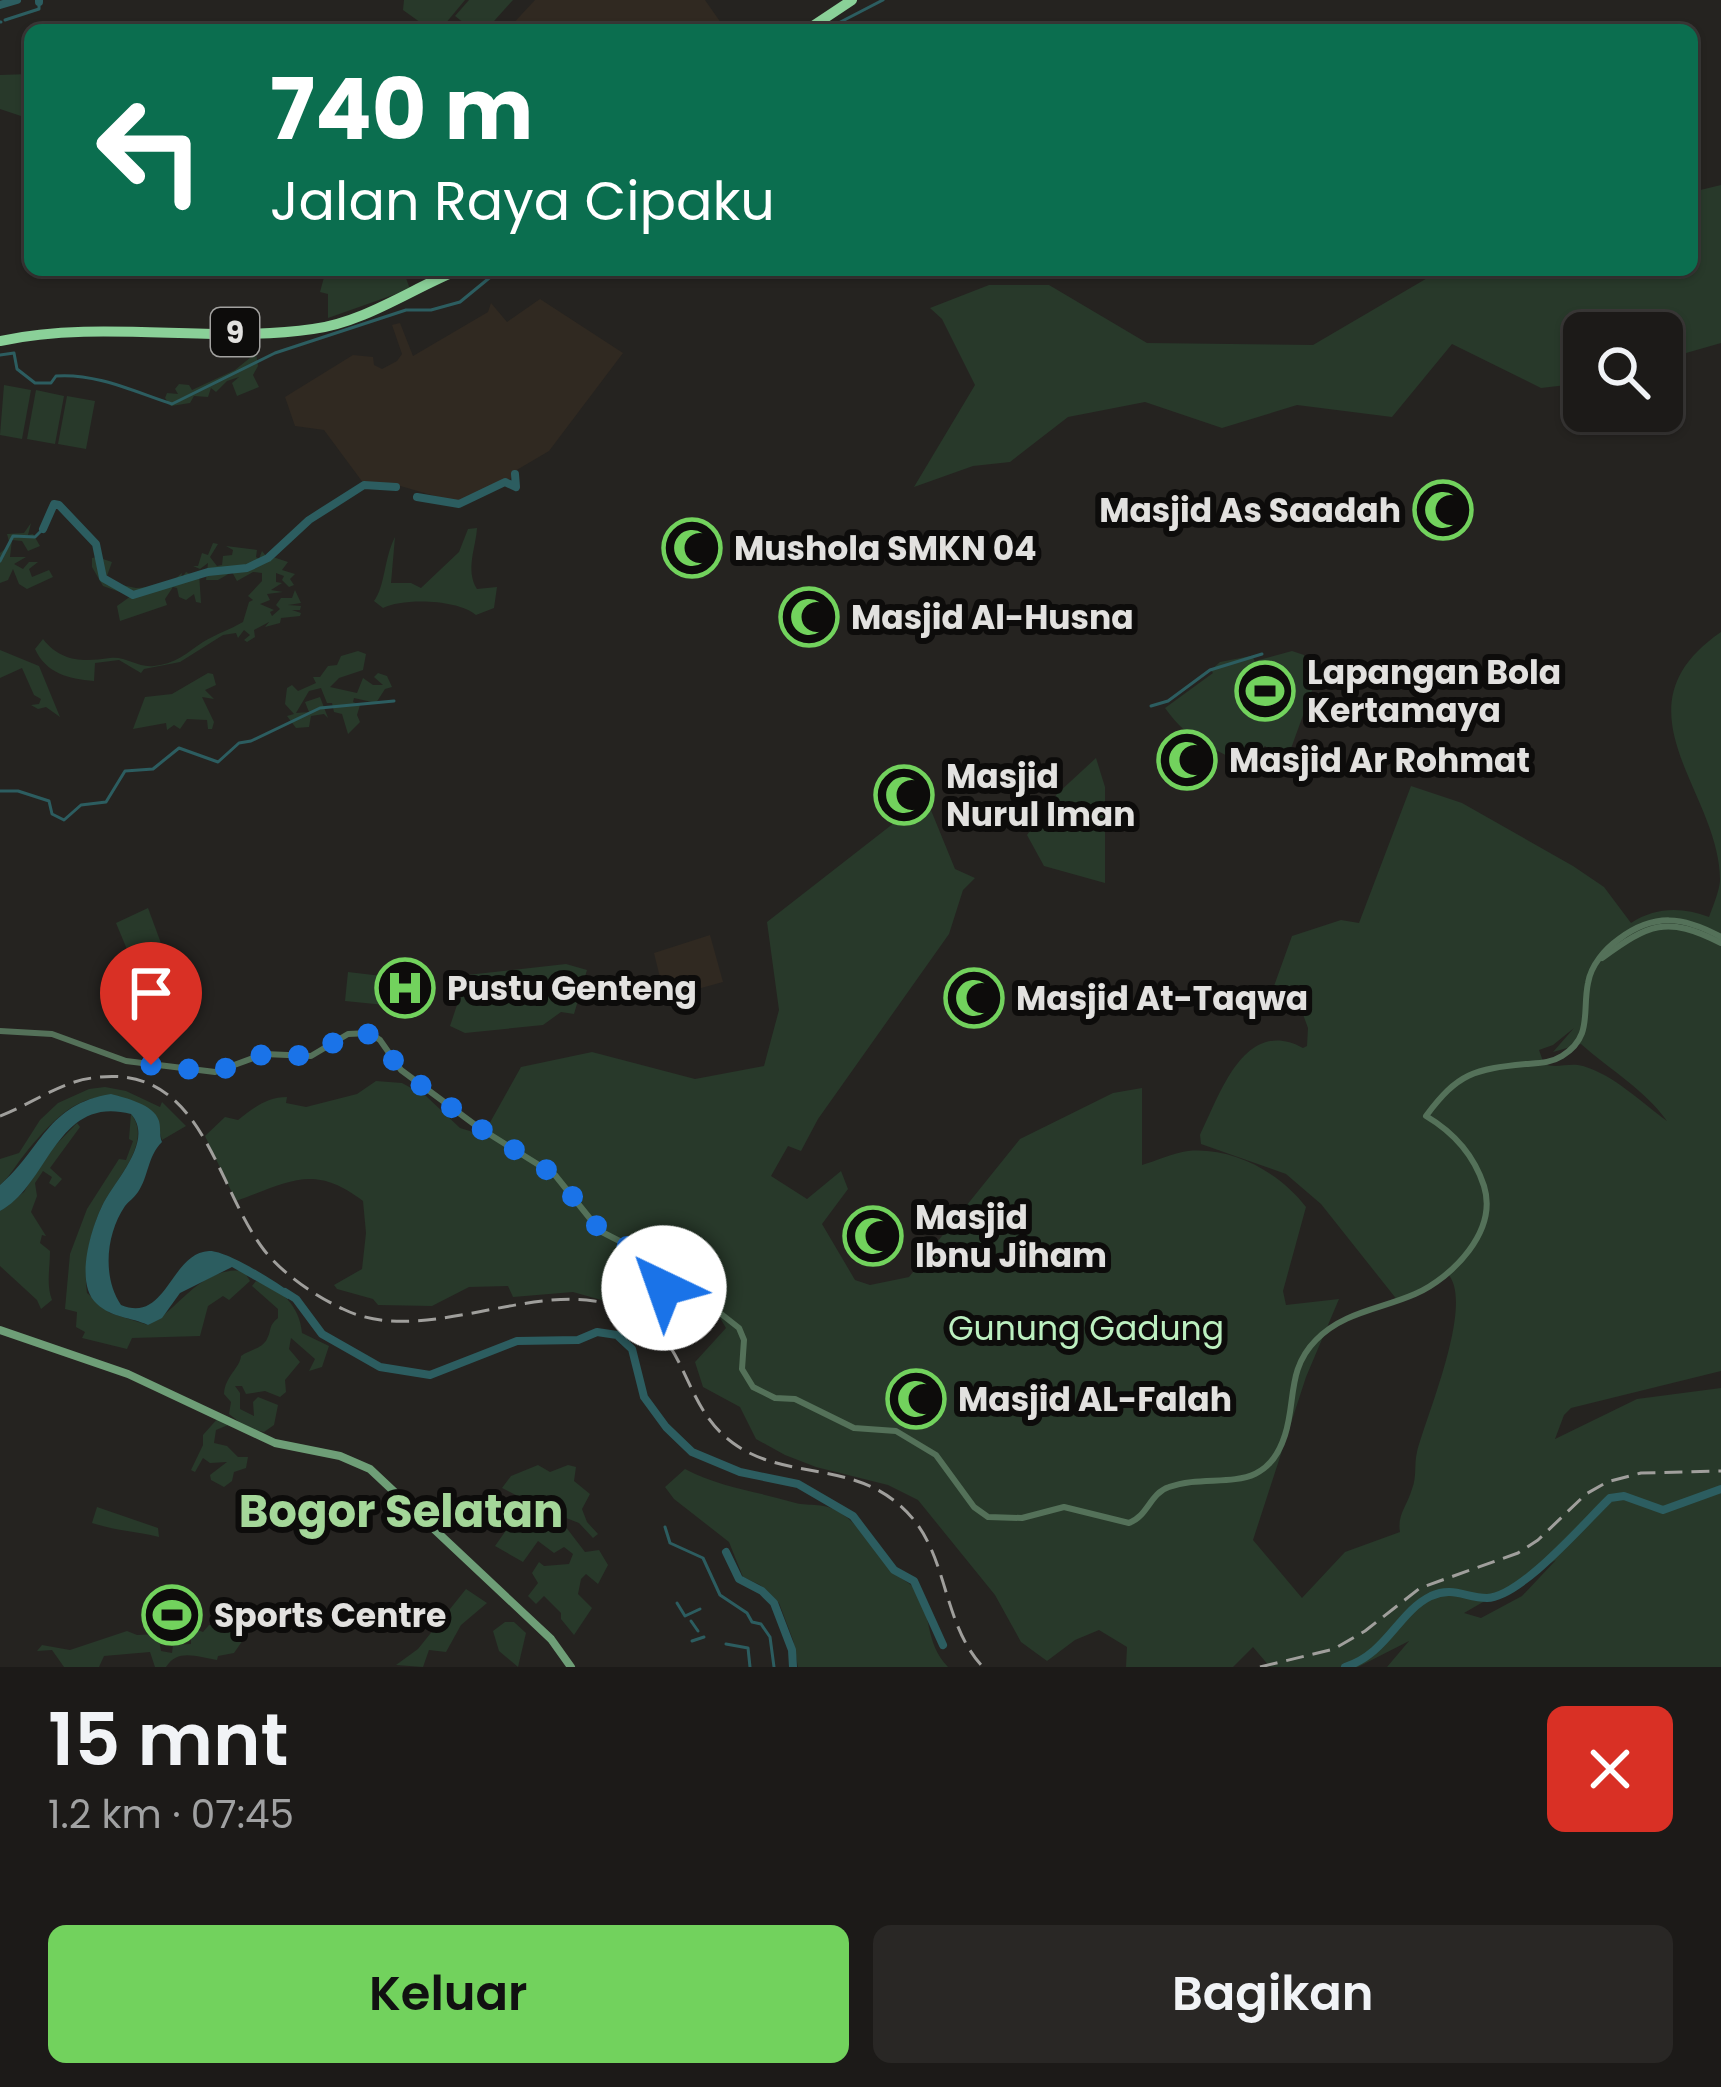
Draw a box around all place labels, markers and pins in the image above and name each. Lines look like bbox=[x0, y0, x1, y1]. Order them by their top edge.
mosque icon: Masjid As Saadah bbox=[1412, 479, 1474, 541]
place label: Masjid As Saadah bbox=[1099, 487, 1401, 534]
mosque icon: Mushola SMKN 04 bbox=[661, 517, 723, 579]
place label: Mushola SMKN 04 bbox=[734, 525, 1037, 572]
mosque icon: Masjid Al-Husna bbox=[778, 586, 840, 648]
place label: Masjid Al-Husna bbox=[851, 594, 1134, 641]
place label: Lapangan Bola Kertamaya bbox=[1307, 649, 1561, 734]
sports icon: Lapangan Bola Kertamaya bbox=[1234, 660, 1296, 722]
mosque icon: Masjid Ar Rohmat bbox=[1156, 729, 1218, 791]
place label: Masjid Ar Rohmat bbox=[1229, 737, 1530, 784]
place label: Masjid Nurul Iman bbox=[946, 753, 1136, 838]
mosque icon: Masjid Nurul Iman bbox=[873, 764, 935, 826]
pin bbox=[100, 942, 202, 1065]
hospital icon: Pustu Genteng bbox=[374, 957, 436, 1019]
place label: Pustu Genteng bbox=[447, 965, 697, 1012]
mosque icon: Masjid At-Taqwa bbox=[943, 967, 1005, 1029]
place label: Masjid At-Taqwa bbox=[1016, 975, 1308, 1022]
place label: Masjid Ibnu Jiham bbox=[915, 1194, 1107, 1279]
mosque icon: Masjid Ibnu Jiham bbox=[842, 1205, 904, 1267]
mosque icon: Masjid AL-Falah bbox=[885, 1368, 947, 1430]
place label: Masjid AL-Falah bbox=[958, 1376, 1232, 1423]
sports icon: Sports Centre bbox=[141, 1584, 203, 1646]
place label: Sports Centre bbox=[214, 1592, 446, 1639]

